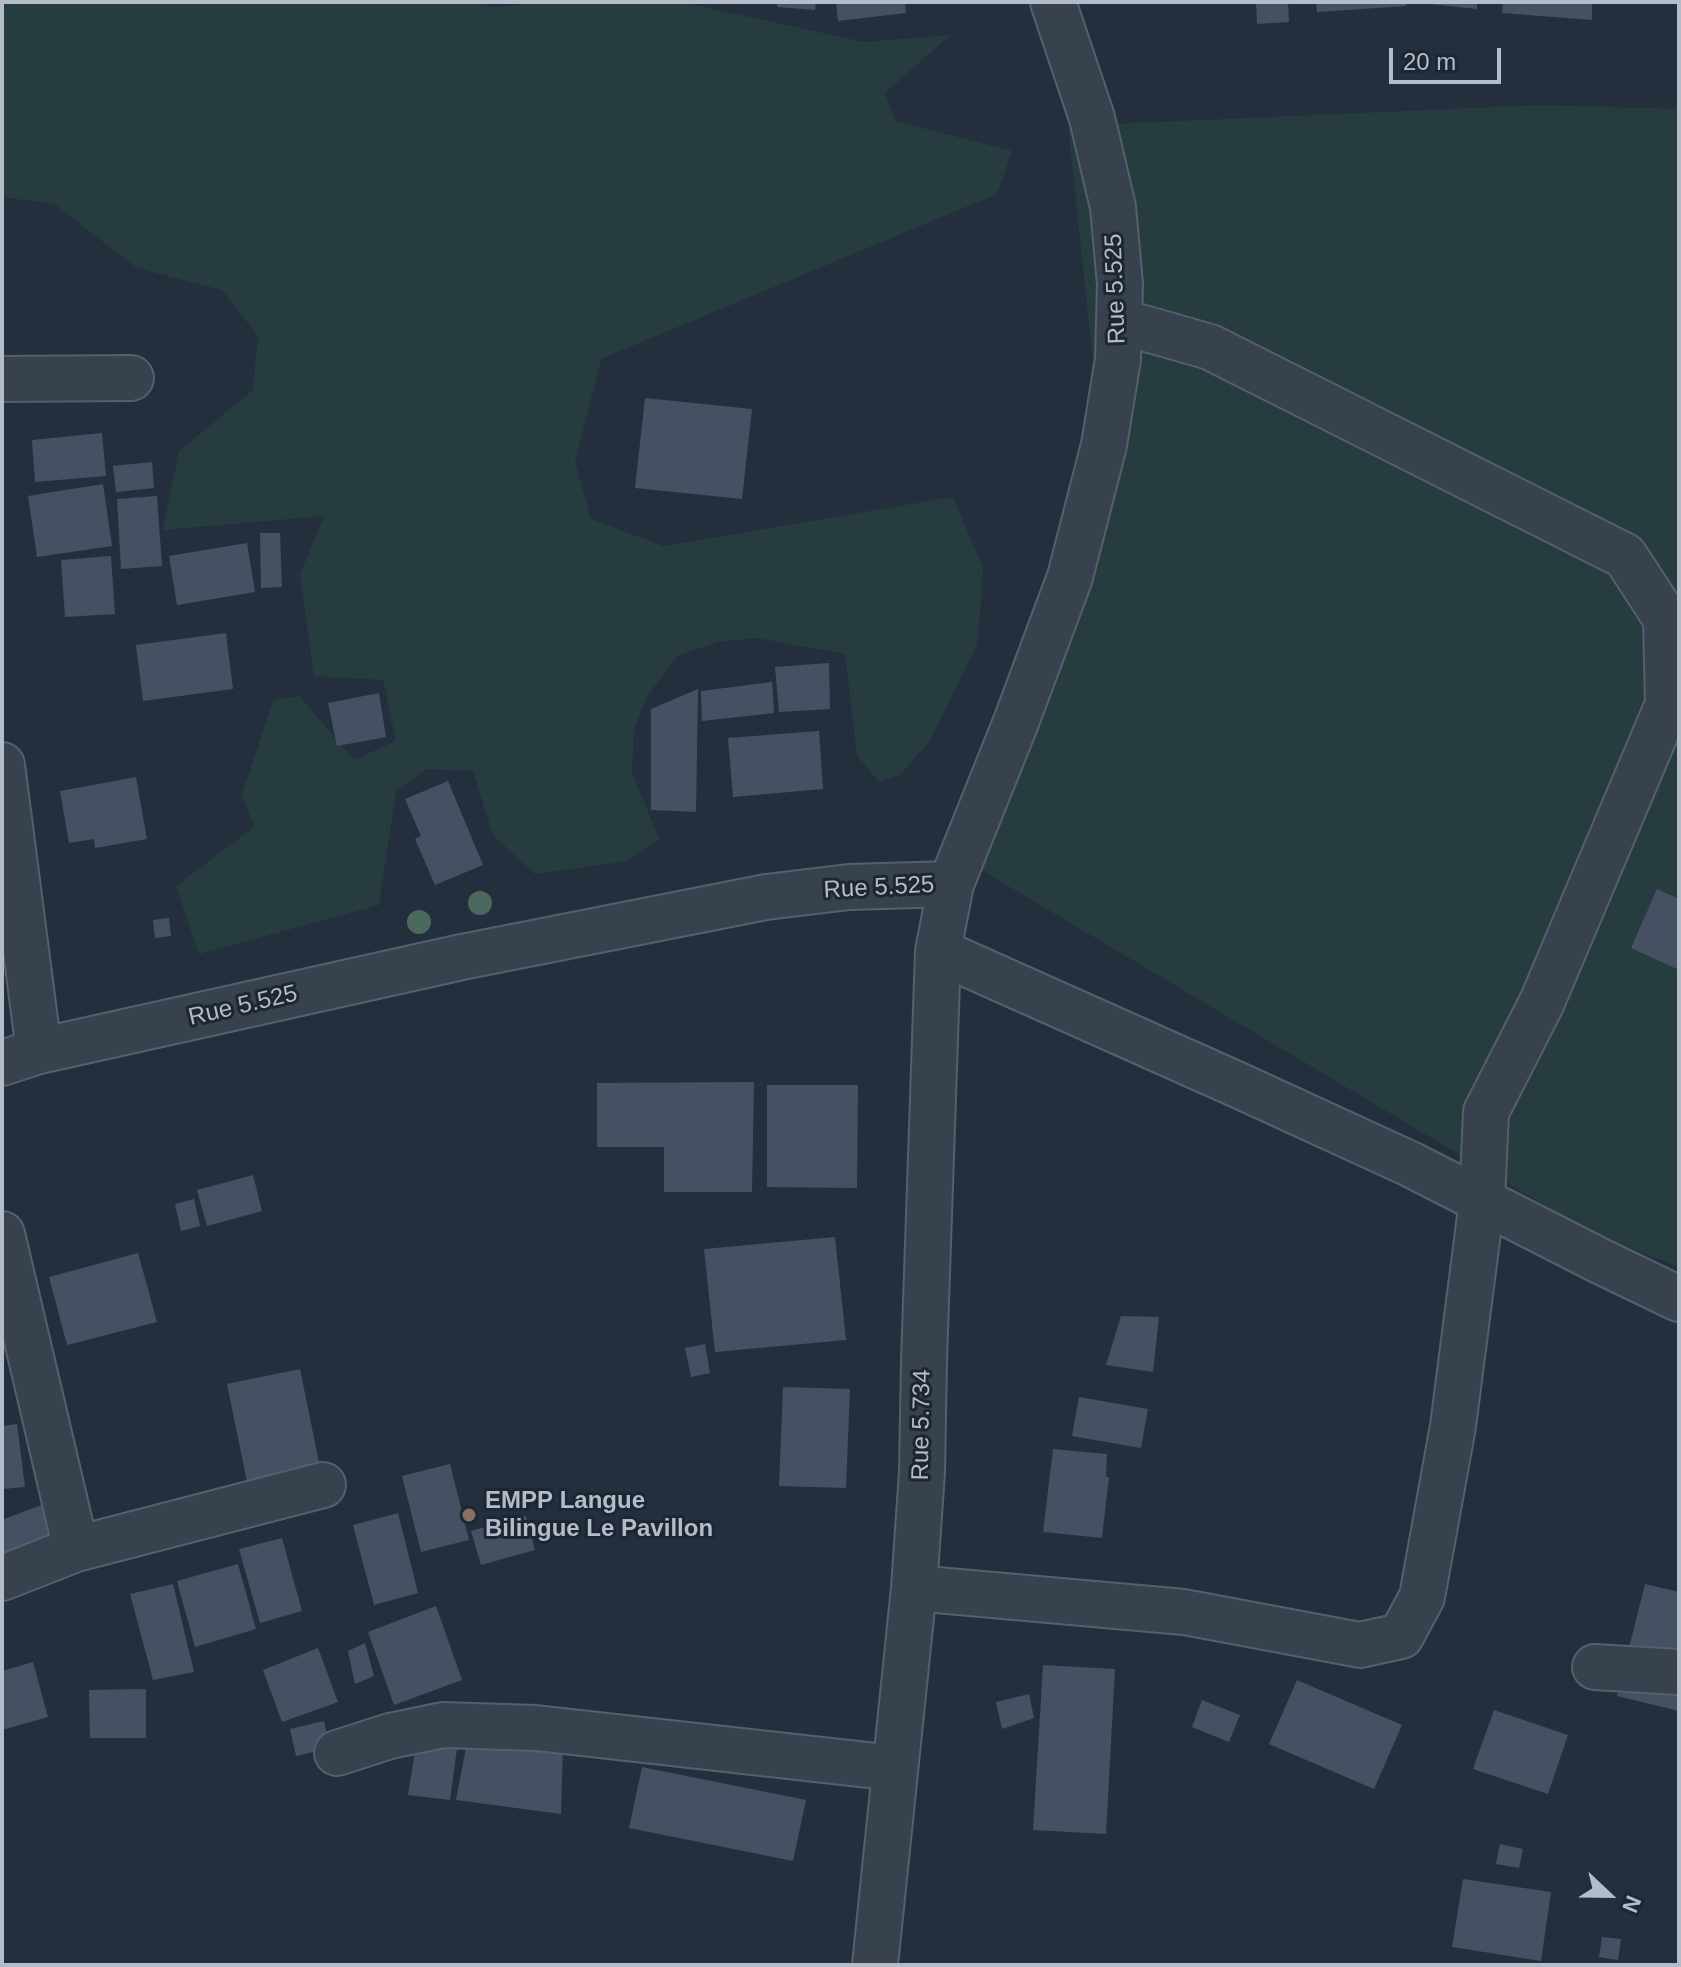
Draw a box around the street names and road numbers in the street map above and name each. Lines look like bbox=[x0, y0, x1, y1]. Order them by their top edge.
street label: Rue 5.525 bbox=[1100, 233, 1132, 345]
street label: Rue 5.525 bbox=[823, 871, 935, 905]
street label: Rue 5.525 bbox=[186, 980, 300, 1032]
street label: Rue 5.734 bbox=[907, 1369, 937, 1481]

